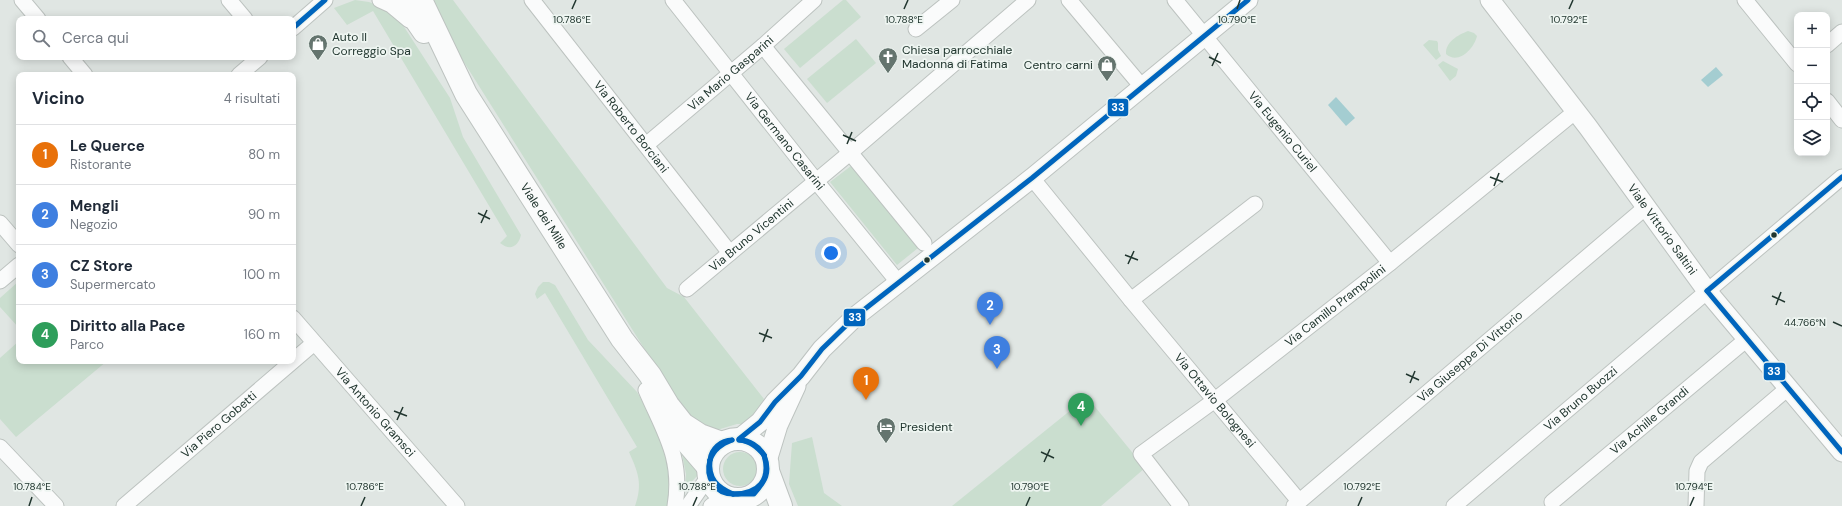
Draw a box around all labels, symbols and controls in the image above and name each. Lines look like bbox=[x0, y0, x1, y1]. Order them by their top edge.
map controls bbox=[1794, 12, 1830, 156]
button: + bbox=[1794, 12, 1830, 48]
text: 10.786°E bbox=[553, 13, 591, 26]
text: 10.788°E bbox=[885, 13, 923, 26]
text: 10.790°E bbox=[1218, 13, 1257, 26]
text: 10.792°E bbox=[1550, 13, 1588, 26]
search box bbox=[16, 16, 296, 60]
icon: search bbox=[30, 27, 52, 49]
text: Cerca qui bbox=[62, 28, 129, 48]
place label: Auto Il Correggio Spa bbox=[332, 29, 411, 59]
street label: Via Mario Gasparini bbox=[684, 32, 777, 114]
shop icon: Auto Il Correggio Spa bbox=[307, 33, 329, 61]
place label: Chiesa parrocchiale Madonna di Fatima bbox=[902, 42, 1012, 72]
church icon: Chiesa parrocchiale Madonna di Fatima bbox=[877, 46, 899, 74]
button: − bbox=[1794, 48, 1830, 84]
shop icon: Centro carni bbox=[1096, 54, 1118, 82]
place label: Centro carni bbox=[1024, 57, 1093, 73]
street label: Via Roberto Borciani bbox=[590, 77, 672, 176]
button: locate bbox=[1794, 84, 1830, 120]
text: Vicino bbox=[32, 87, 85, 109]
street label: Via Eugenio Curiel bbox=[1245, 88, 1320, 175]
street label: Via Germano Casarini bbox=[741, 89, 828, 193]
text: 4 risultati bbox=[224, 90, 280, 107]
line badge: 33 bbox=[1107, 98, 1129, 117]
text: 33 bbox=[1111, 100, 1125, 114]
button: layers bbox=[1794, 120, 1830, 156]
text: Le Querce bbox=[70, 136, 145, 156]
text: 1 bbox=[43, 146, 47, 163]
text: 80 m bbox=[248, 146, 280, 163]
text: Ristorante bbox=[70, 156, 131, 173]
street label: Viale dei Mille bbox=[517, 180, 571, 253]
street label: Viale Vittorio Saltini bbox=[1624, 181, 1701, 278]
street label: Via Bruno Vicentini bbox=[706, 195, 797, 275]
text: Mengli bbox=[70, 196, 119, 216]
text: 2 bbox=[41, 206, 49, 223]
text: 90 m bbox=[248, 206, 280, 223]
text: Negozio bbox=[70, 216, 118, 233]
unlabelled marker bbox=[1769, 230, 1779, 240]
your location bbox=[821, 243, 841, 263]
unlabelled marker bbox=[922, 255, 932, 265]
text: CZ Store bbox=[70, 256, 133, 276]
street label: Via Camillo Prampolini bbox=[1282, 261, 1389, 350]
text: 3 bbox=[41, 266, 49, 283]
text: 100 m bbox=[243, 266, 280, 283]
text: Supermercato bbox=[70, 276, 156, 293]
pin: 2 bbox=[977, 292, 1003, 325]
street label: Via Giuseppe Di Vittorio bbox=[1414, 307, 1526, 406]
line badge: 33 bbox=[843, 308, 866, 327]
text: 33 bbox=[848, 310, 862, 324]
text: Diritto alla Pace bbox=[70, 316, 185, 336]
text: 44.766°N bbox=[1784, 316, 1826, 329]
text: 4 bbox=[41, 326, 49, 343]
text: 160 m bbox=[244, 326, 280, 343]
text: Parco bbox=[70, 336, 104, 353]
pin: 3 bbox=[984, 336, 1010, 369]
street label: Via Ottavio Bolognesi bbox=[1171, 350, 1259, 451]
line badge: 33 bbox=[1763, 362, 1786, 381]
street label: Via Bruno Buozzi bbox=[1540, 363, 1621, 434]
street label: Via Antonio Gramsci bbox=[332, 364, 419, 460]
text: 33 bbox=[1767, 364, 1781, 378]
pin: 1 bbox=[853, 367, 879, 400]
street label: Via Achille Grandi bbox=[1607, 383, 1692, 458]
street label: Via Piero Gobetti bbox=[178, 388, 260, 461]
pin: 4 bbox=[1068, 393, 1094, 426]
hotel icon: President bbox=[875, 416, 897, 444]
place label: President bbox=[900, 419, 953, 435]
text: 10.784°E bbox=[13, 480, 51, 493]
text: 10.786°E bbox=[346, 480, 384, 493]
text: 10.788°E bbox=[678, 480, 716, 493]
text: 10.790°E bbox=[1011, 480, 1050, 493]
text: 10.792°E bbox=[1343, 480, 1381, 493]
text: 10.794°E bbox=[1675, 480, 1713, 493]

